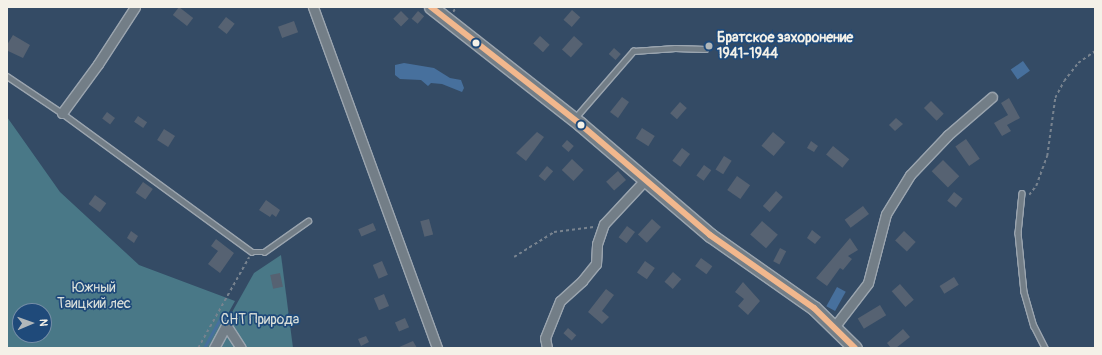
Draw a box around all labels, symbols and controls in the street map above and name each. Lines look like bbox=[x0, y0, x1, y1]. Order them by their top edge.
place label: Братское захоронение 1941-1944 bbox=[717, 30, 853, 62]
unlabelled marker bbox=[471, 38, 481, 48]
marker: Братское захоронение 1941-1944 bbox=[704, 41, 714, 51]
unlabelled marker bbox=[576, 120, 586, 130]
park label: Южный Таицкий лес bbox=[57, 280, 131, 312]
north arrow bbox=[12, 303, 52, 343]
park label: СНТ Природа bbox=[221, 312, 299, 328]
text: N bbox=[37, 319, 50, 327]

